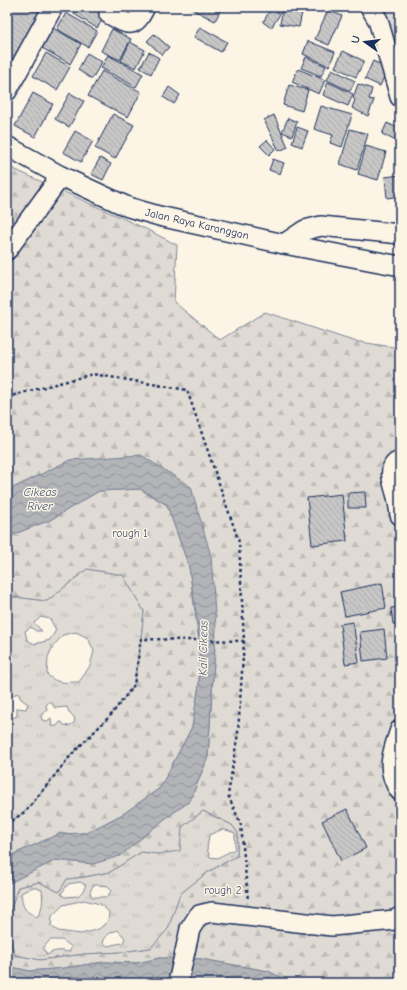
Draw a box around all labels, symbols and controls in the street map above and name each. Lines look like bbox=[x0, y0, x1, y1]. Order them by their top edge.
north arrow bbox=[345, 22, 385, 62]
text: U bbox=[349, 35, 363, 45]
street label: Jalan Raya Karanggan bbox=[144, 206, 250, 242]
water label: Cikeas River bbox=[23, 485, 57, 513]
park label: rough 1 bbox=[112, 527, 148, 540]
water label: Kali Cikeas bbox=[196, 620, 210, 676]
park label: rough 2 bbox=[205, 884, 242, 897]

